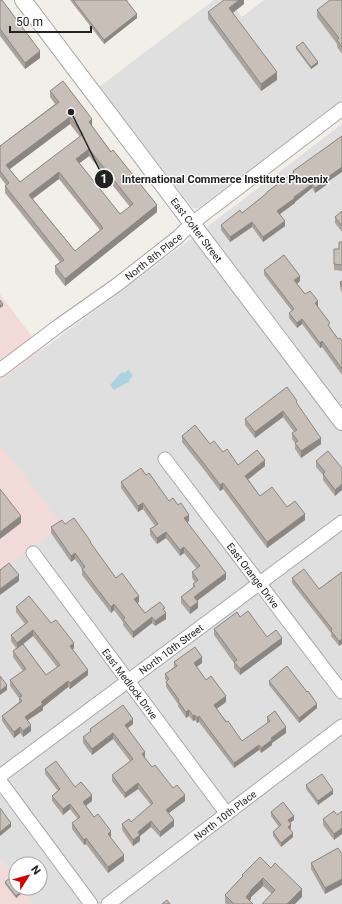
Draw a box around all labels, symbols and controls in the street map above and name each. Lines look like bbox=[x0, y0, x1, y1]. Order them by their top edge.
scale bar bbox=[10, 8, 91, 34]
text: 50 m bbox=[16, 15, 43, 29]
callout: International Commerce Institute Phoenix bbox=[94, 167, 336, 190]
text: 1 bbox=[101, 172, 107, 186]
text: International Commerce Institute Phoenix bbox=[122, 173, 329, 186]
street label: East Colter Street bbox=[169, 195, 224, 264]
street label: North 8th Place bbox=[123, 231, 184, 282]
street label: East Orange Drive bbox=[225, 540, 282, 610]
street label: North 10th Street bbox=[137, 622, 205, 676]
street label: East Medlock Drive bbox=[100, 646, 160, 721]
street label: North 10th Place bbox=[192, 788, 258, 842]
north arrow bbox=[8, 856, 48, 896]
text: N bbox=[28, 863, 43, 877]

